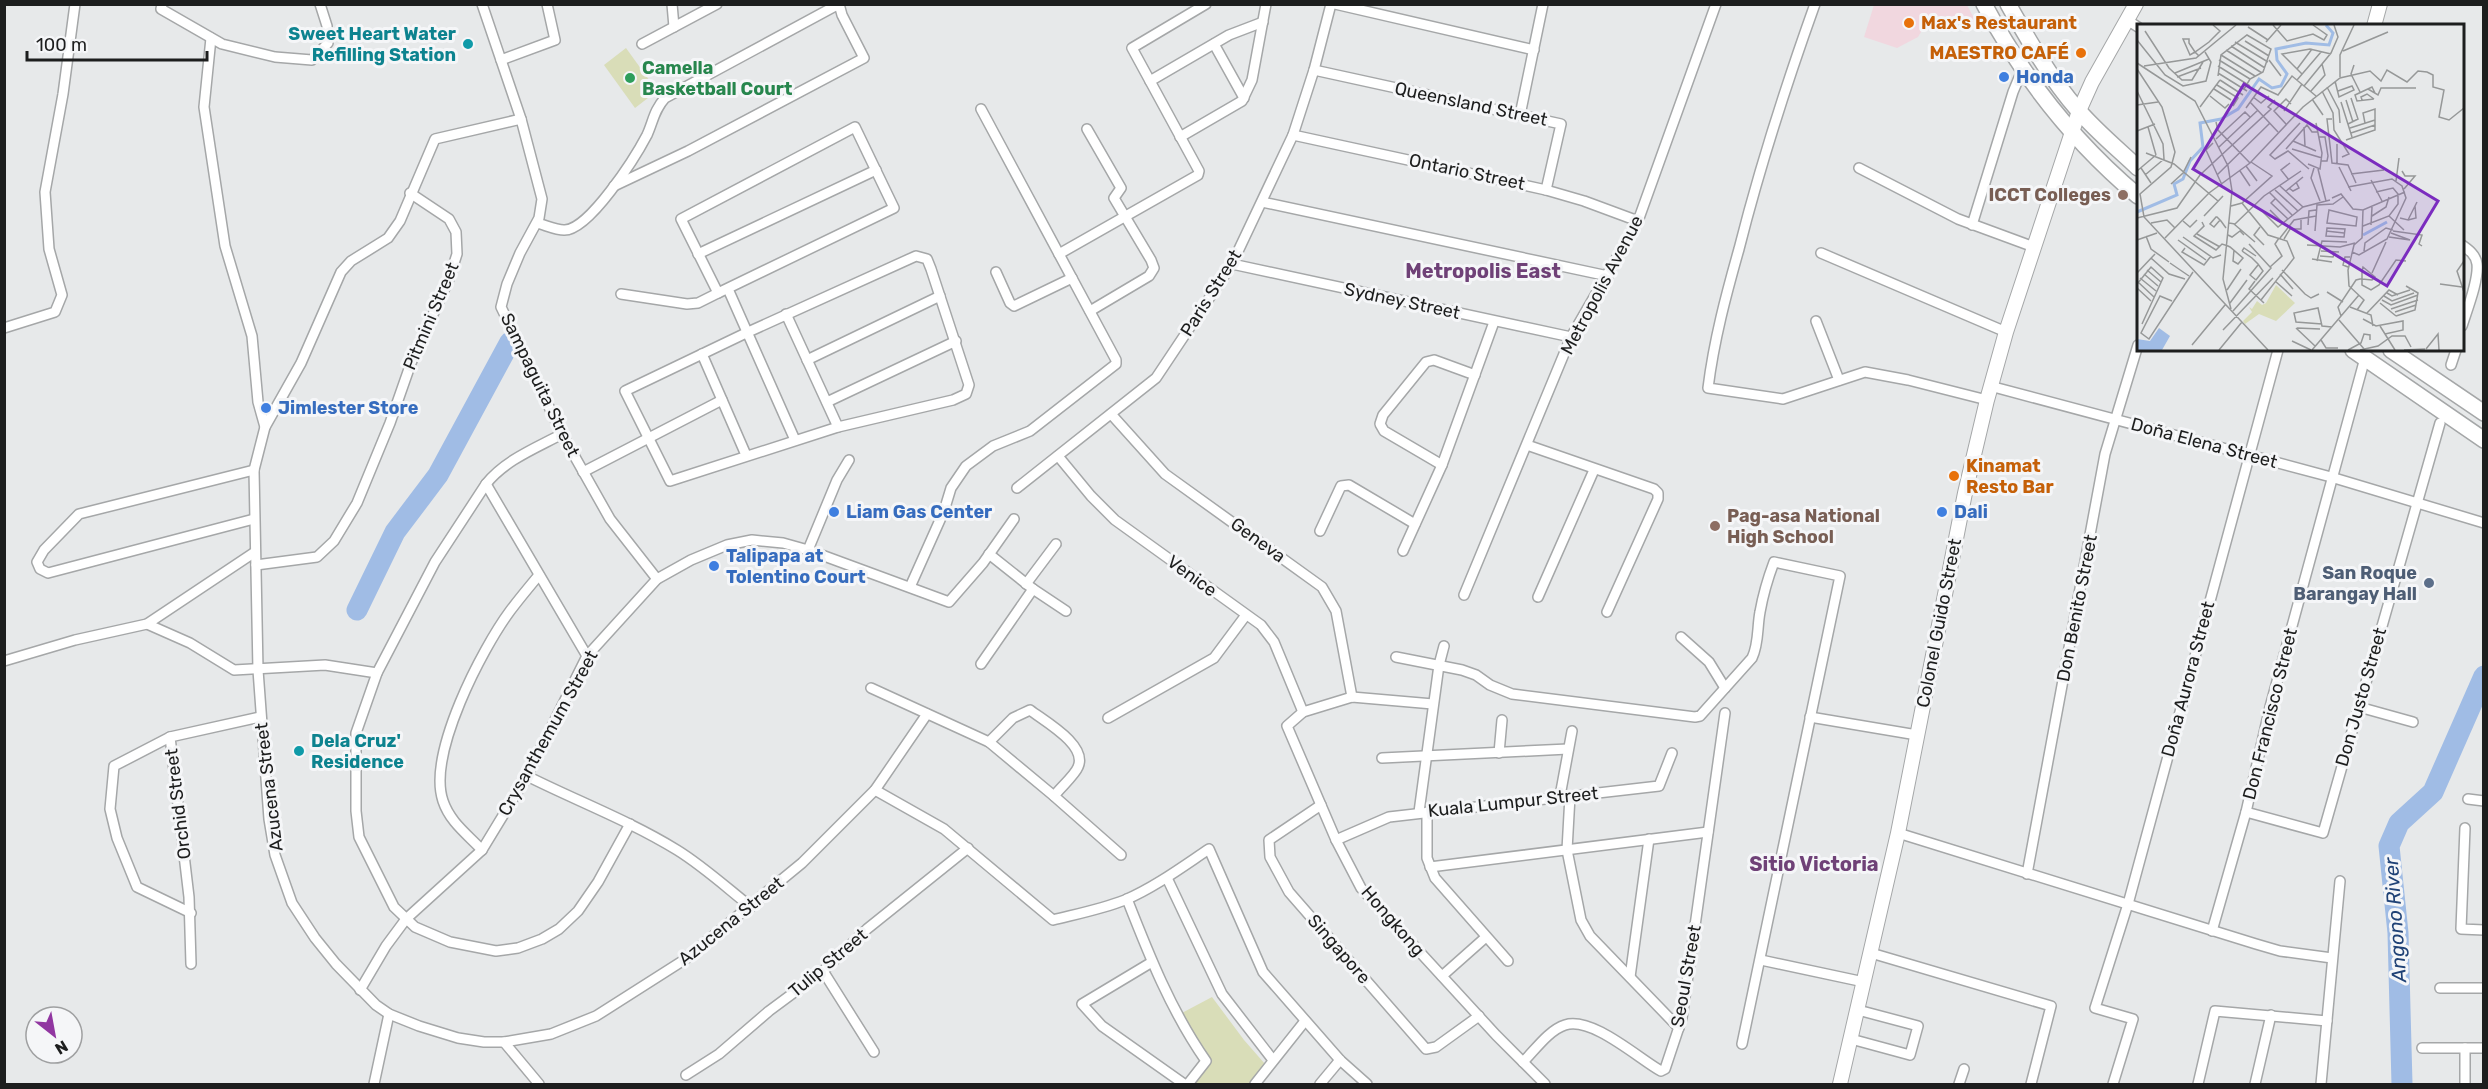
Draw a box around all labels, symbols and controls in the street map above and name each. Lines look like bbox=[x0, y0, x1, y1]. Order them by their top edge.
place label: Max's Restaurant bbox=[1921, 12, 2077, 34]
marker: Max's Restaurant bbox=[1902, 16, 1916, 30]
place label: Sweet Heart Water Refilling Station bbox=[288, 23, 456, 66]
scale bar bbox=[27, 24, 207, 62]
inset map bbox=[2137, 24, 2464, 351]
text: 100 m bbox=[36, 34, 87, 56]
marker: Sweet Heart Water Refilling Station bbox=[461, 37, 475, 51]
place label: MAESTRO CAFÉ bbox=[1930, 42, 2069, 64]
marker: MAESTRO CAFÉ bbox=[2074, 46, 2088, 60]
place label: Camella Basketball Court bbox=[642, 57, 792, 100]
place label: Honda bbox=[2016, 66, 2074, 88]
marker: Honda bbox=[1997, 70, 2011, 84]
marker: Camella Basketball Court bbox=[623, 71, 637, 85]
street label: Queensland Street bbox=[1393, 77, 1549, 131]
street label: Ontario Street bbox=[1407, 149, 1527, 195]
place label: ICCT Colleges bbox=[1988, 184, 2111, 206]
marker: ICCT Colleges bbox=[2116, 188, 2130, 202]
street label: Metropolis Avenue bbox=[1556, 212, 1648, 358]
street label: Paris Street bbox=[1176, 246, 1246, 340]
street label: Pitmini Street bbox=[398, 259, 464, 373]
district label: Metropolis East bbox=[1405, 259, 1561, 283]
street label: Sydney Street bbox=[1342, 278, 1462, 324]
street label: Sampaguita Street bbox=[496, 310, 584, 460]
place label: Jimlester Store bbox=[278, 397, 419, 419]
marker: Jimlester Store bbox=[259, 401, 273, 415]
street label: Doña Elena Street bbox=[2128, 413, 2280, 473]
place label: Kinamat Resto Bar bbox=[1966, 455, 2054, 498]
marker: Kinamat Resto Bar bbox=[1947, 469, 1961, 483]
place label: Liam Gas Center bbox=[846, 501, 992, 523]
place label: Dali bbox=[1954, 501, 1988, 523]
marker: Liam Gas Center bbox=[827, 505, 841, 519]
place label: Pag-asa National High School bbox=[1727, 505, 1880, 548]
marker: Dali bbox=[1935, 505, 1949, 519]
street label: Geneva bbox=[1226, 513, 1290, 567]
marker: Pag-asa National High School bbox=[1708, 519, 1722, 533]
street label: Don Benito Street bbox=[2052, 533, 2102, 683]
street label: Colonel Guido Street bbox=[1912, 537, 1966, 709]
place label: Talipapa at Tolentino Court bbox=[726, 545, 866, 588]
street label: Venice bbox=[1163, 551, 1221, 601]
marker: Talipapa at Tolentino Court bbox=[707, 559, 721, 573]
place label: San Roque Barangay Hall bbox=[2293, 562, 2417, 605]
marker: San Roque Barangay Hall bbox=[2422, 576, 2436, 590]
street label: Doña Aurora Street bbox=[2157, 599, 2219, 759]
street label: Don Justo Street bbox=[2331, 625, 2391, 769]
street label: Don Francisco Street bbox=[2238, 626, 2302, 802]
street label: Crysanthemum Street bbox=[493, 646, 603, 820]
street label: Azucena Street bbox=[250, 721, 288, 853]
place label: Dela Cruz' Residence bbox=[311, 730, 404, 773]
marker: Dela Cruz' Residence bbox=[292, 744, 306, 758]
street label: Orchid Street bbox=[160, 747, 196, 861]
street label: Kuala Lumpur Street bbox=[1427, 782, 1599, 822]
district label: Sitio Victoria bbox=[1749, 852, 1879, 876]
water label: Angono River bbox=[2379, 855, 2411, 984]
street label: Azucena Street bbox=[674, 872, 788, 970]
street label: Hongkong bbox=[1357, 881, 1429, 961]
street label: Singapore bbox=[1303, 910, 1375, 988]
street label: Seoul Street bbox=[1666, 923, 1706, 1029]
street label: Tulip Street bbox=[784, 924, 872, 1002]
north arrow bbox=[24, 1005, 84, 1065]
text: N bbox=[52, 1036, 71, 1059]

